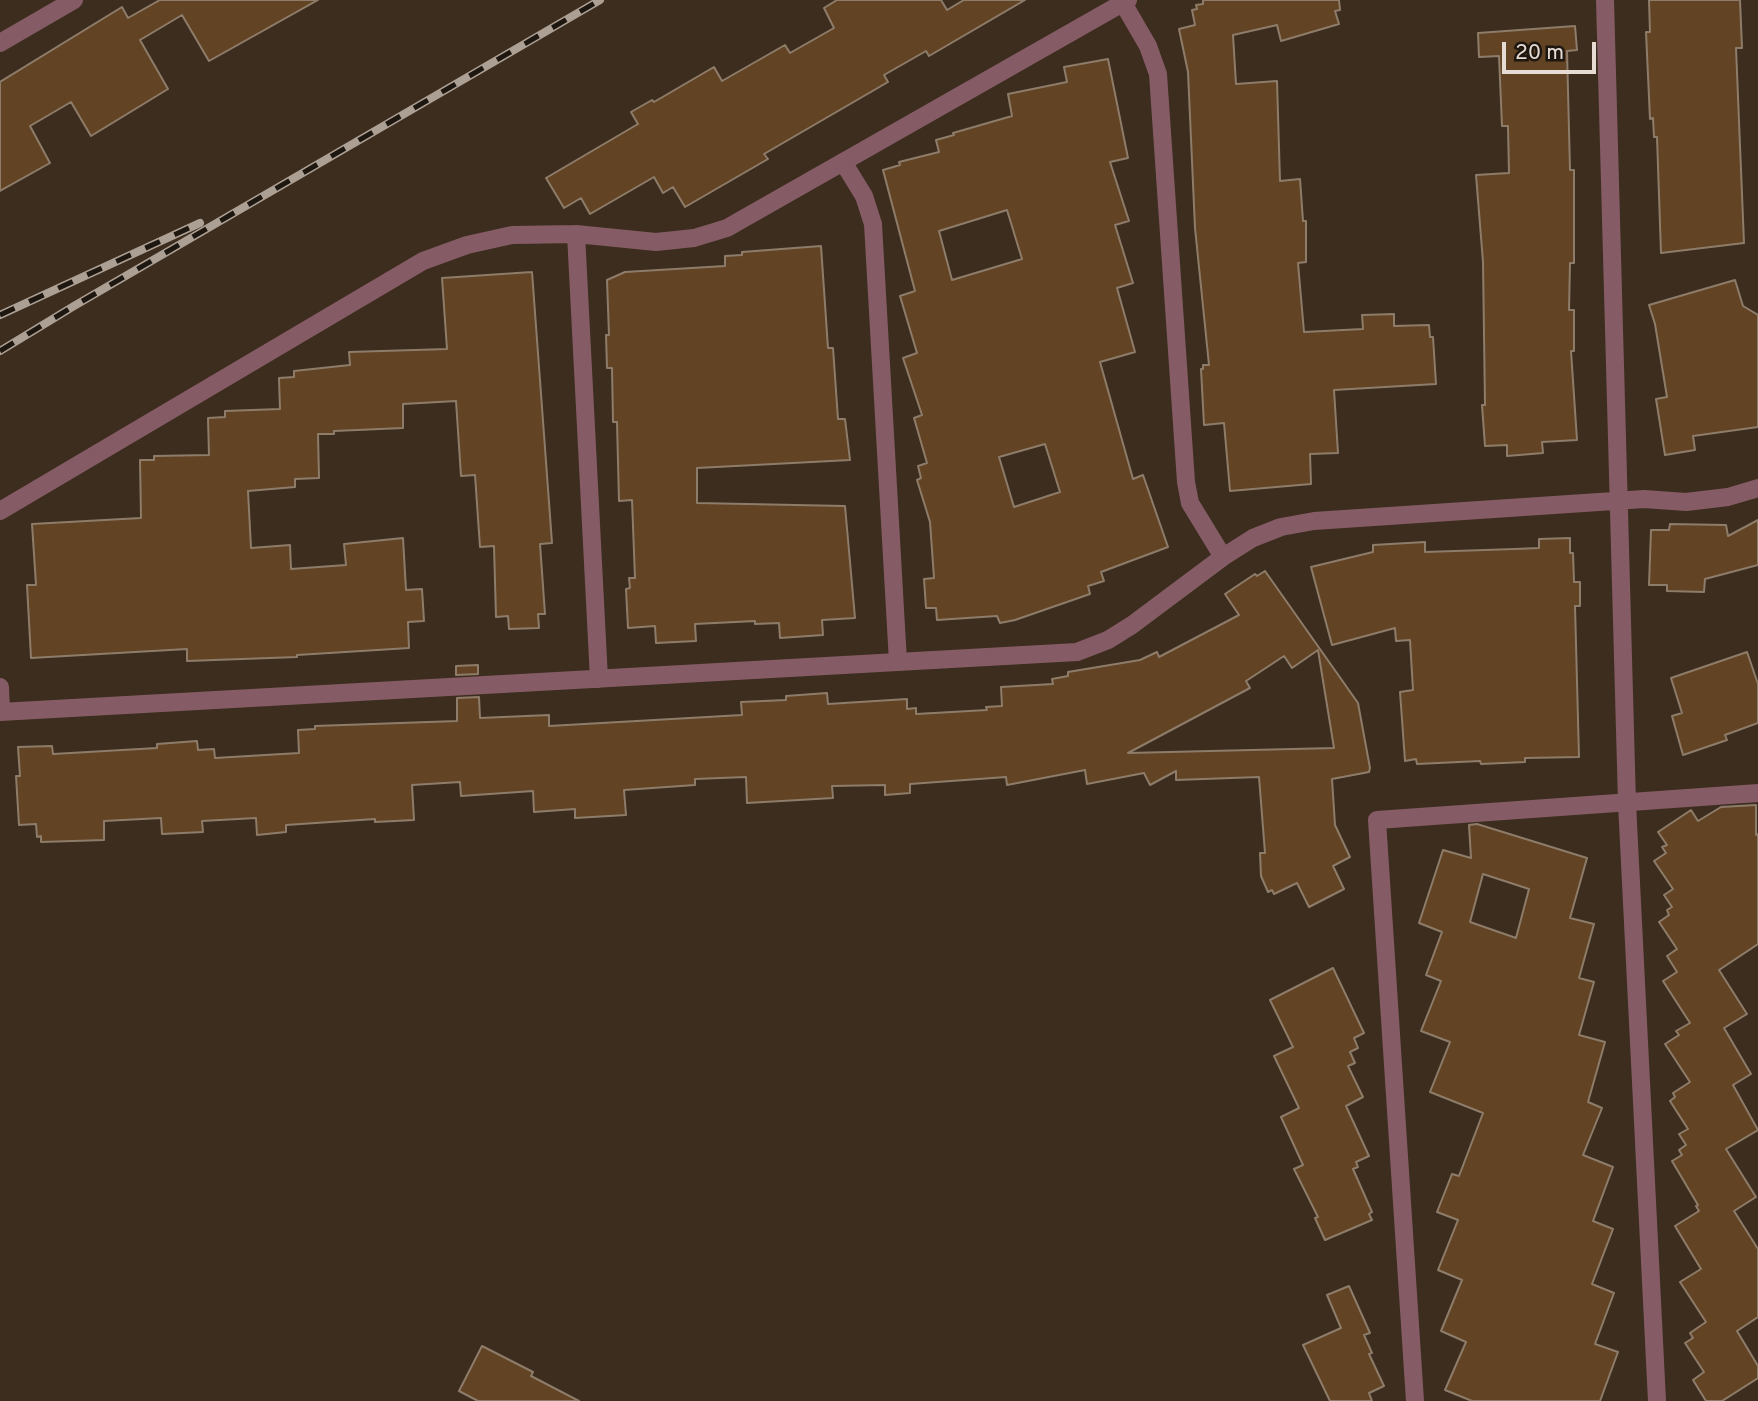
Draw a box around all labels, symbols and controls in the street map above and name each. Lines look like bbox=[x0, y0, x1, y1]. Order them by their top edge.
scale bar bbox=[1506, 28, 1600, 72]
text: 20 m bbox=[1515, 40, 1564, 67]

